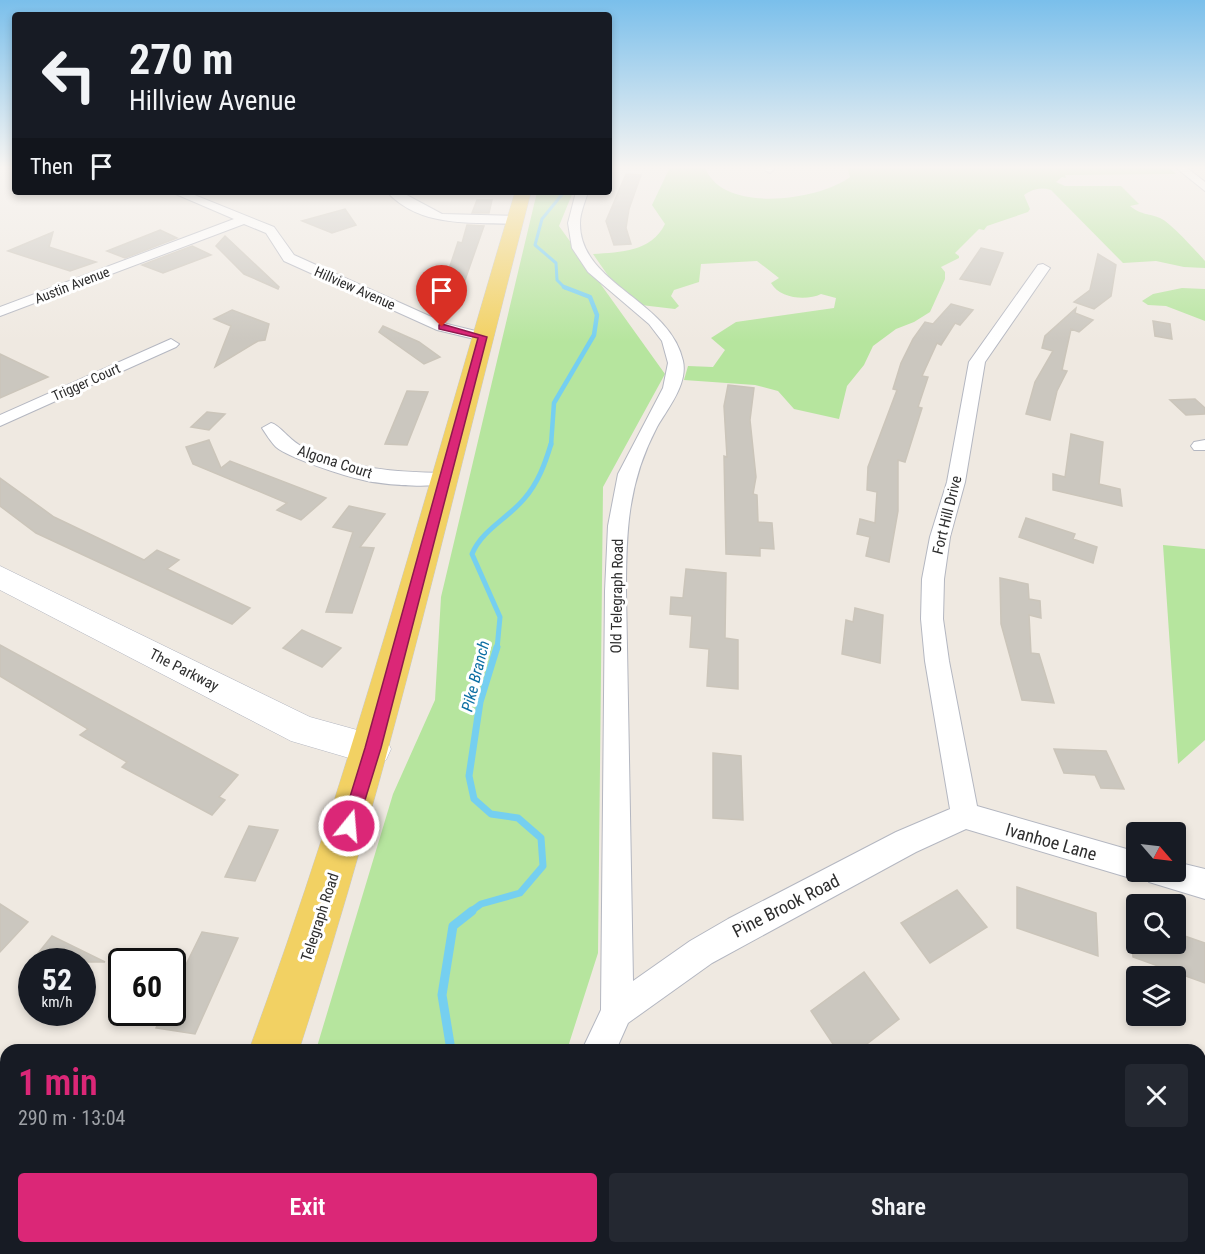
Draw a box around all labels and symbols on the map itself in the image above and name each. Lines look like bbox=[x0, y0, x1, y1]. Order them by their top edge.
street label: Austin Avenue bbox=[32, 263, 112, 307]
street label: Hillview Avenue bbox=[312, 263, 398, 313]
pin bbox=[416, 265, 467, 327]
street label: Trigger Court bbox=[50, 360, 122, 404]
street label: Algona Court bbox=[295, 441, 375, 483]
street label: Fort Hill Drive bbox=[929, 474, 965, 556]
street label: Old Telegraph Road bbox=[607, 539, 627, 653]
water label: Pike Branch bbox=[458, 639, 493, 714]
street label: The Parkway bbox=[146, 645, 222, 695]
position arrow bbox=[317, 794, 381, 858]
street label: Ivanhoe Lane bbox=[1003, 818, 1099, 865]
north arrow bbox=[1126, 822, 1186, 882]
street label: Pine Brook Road bbox=[729, 870, 843, 941]
street label: Telegraph Road bbox=[297, 871, 343, 963]
speed limit sign: 60 bbox=[108, 948, 186, 1026]

